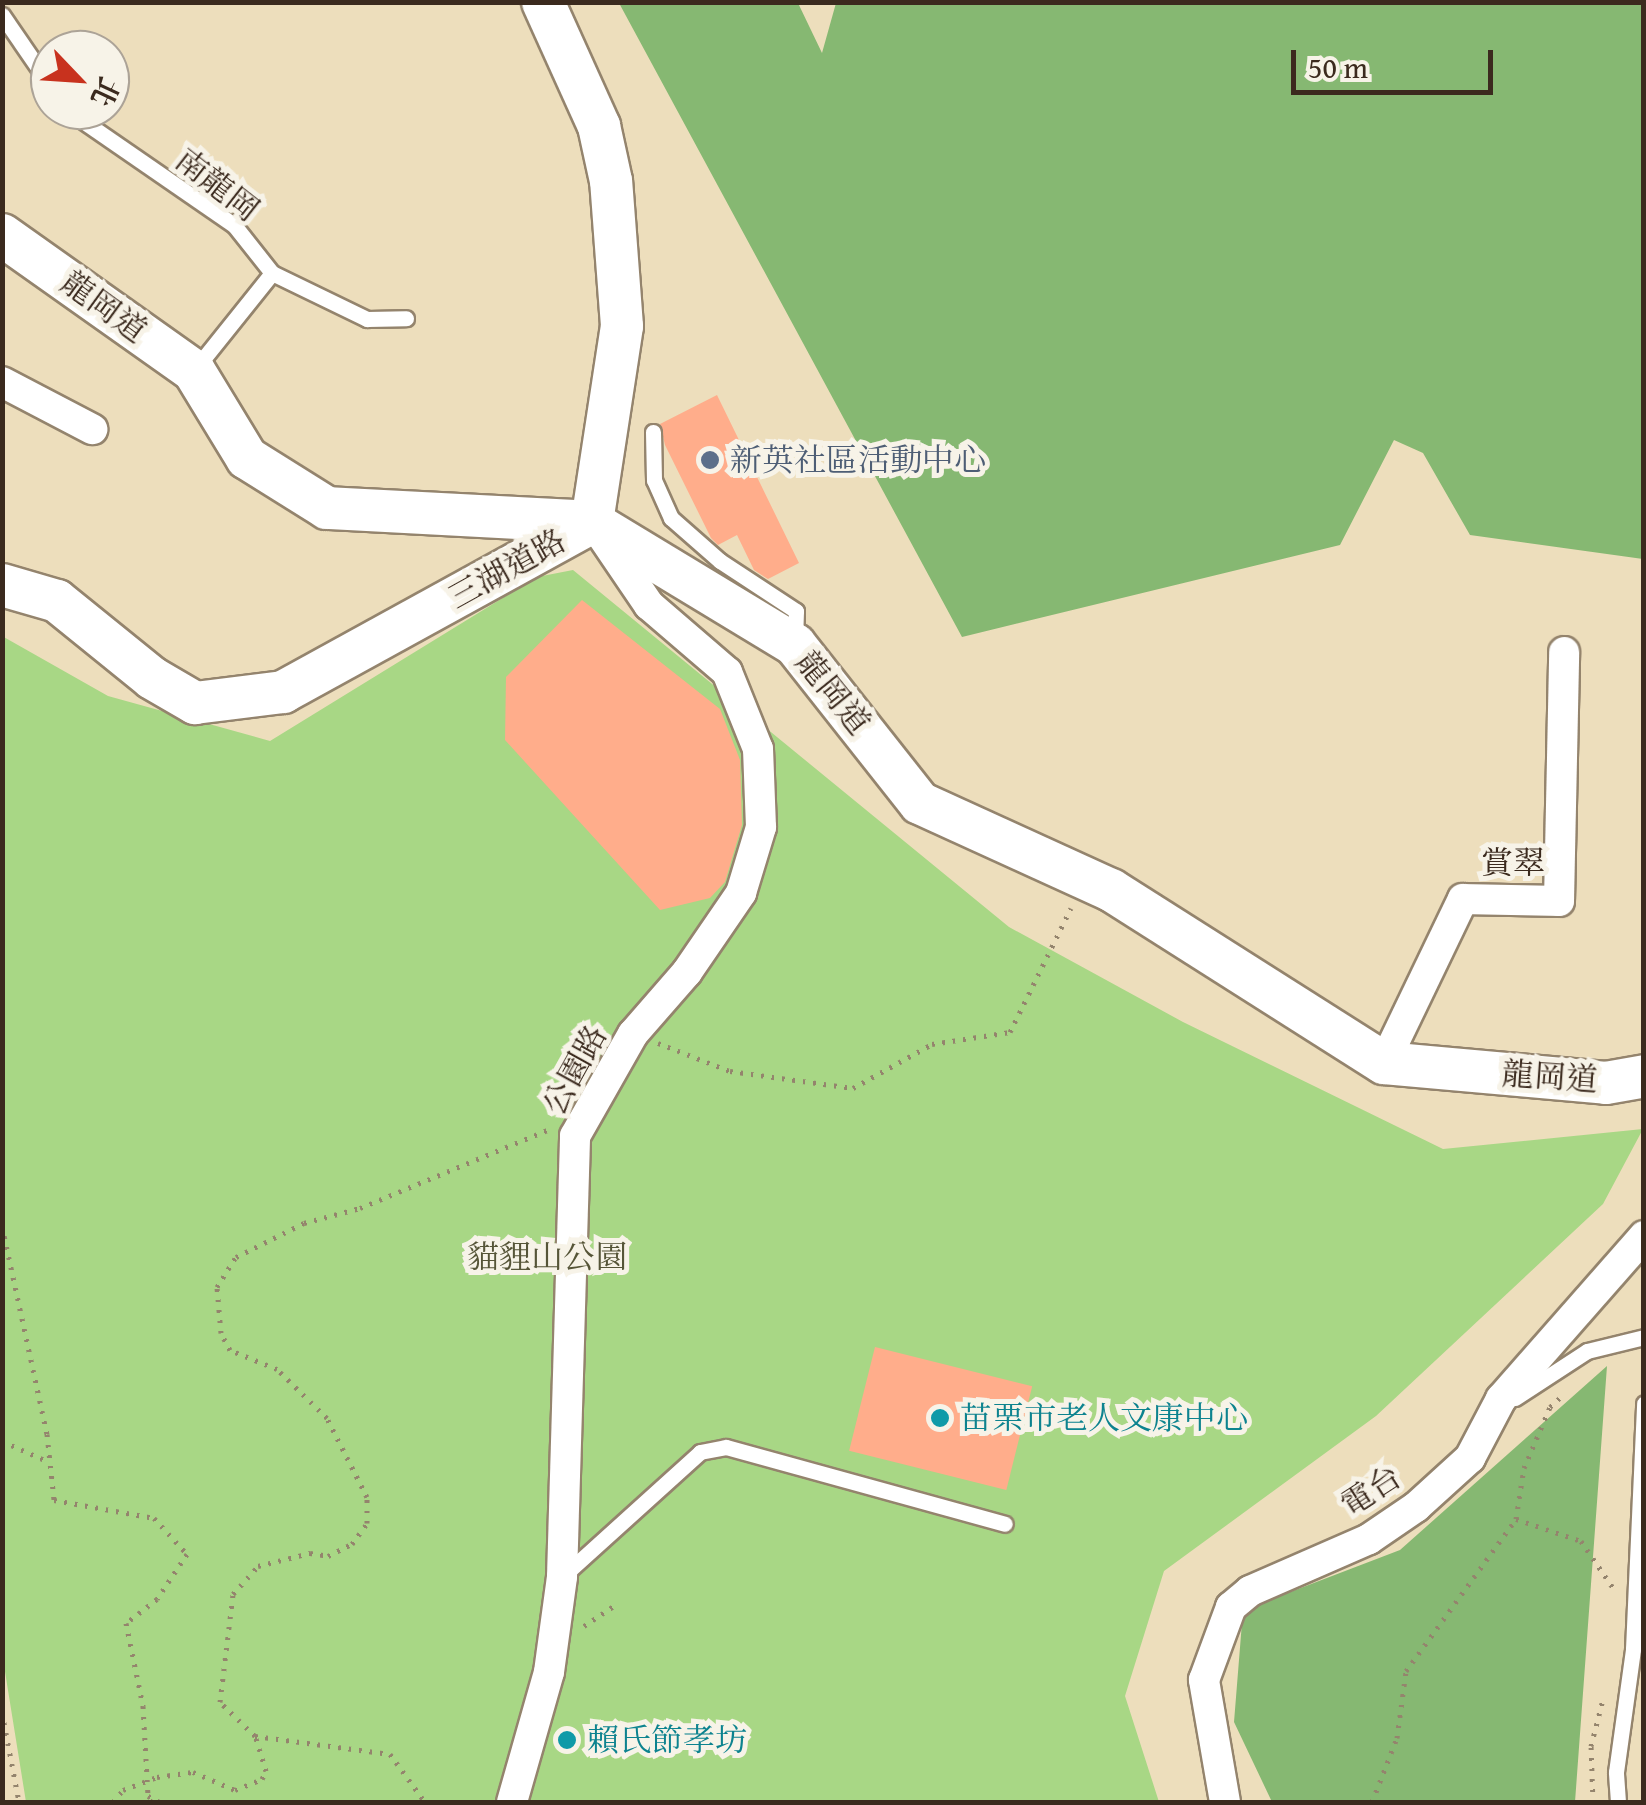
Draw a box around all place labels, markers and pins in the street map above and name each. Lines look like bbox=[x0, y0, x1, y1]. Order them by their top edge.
place label: 新英社區活動中心 bbox=[730, 441, 986, 479]
marker: 新英社區活動中心 bbox=[699, 449, 721, 471]
place label: 苗栗市老人文康中心 bbox=[960, 1399, 1248, 1437]
marker: 苗栗市老人文康中心 bbox=[929, 1407, 951, 1429]
place label: 賴氏節孝坊 bbox=[587, 1721, 747, 1759]
marker: 賴氏節孝坊 bbox=[556, 1729, 578, 1751]

